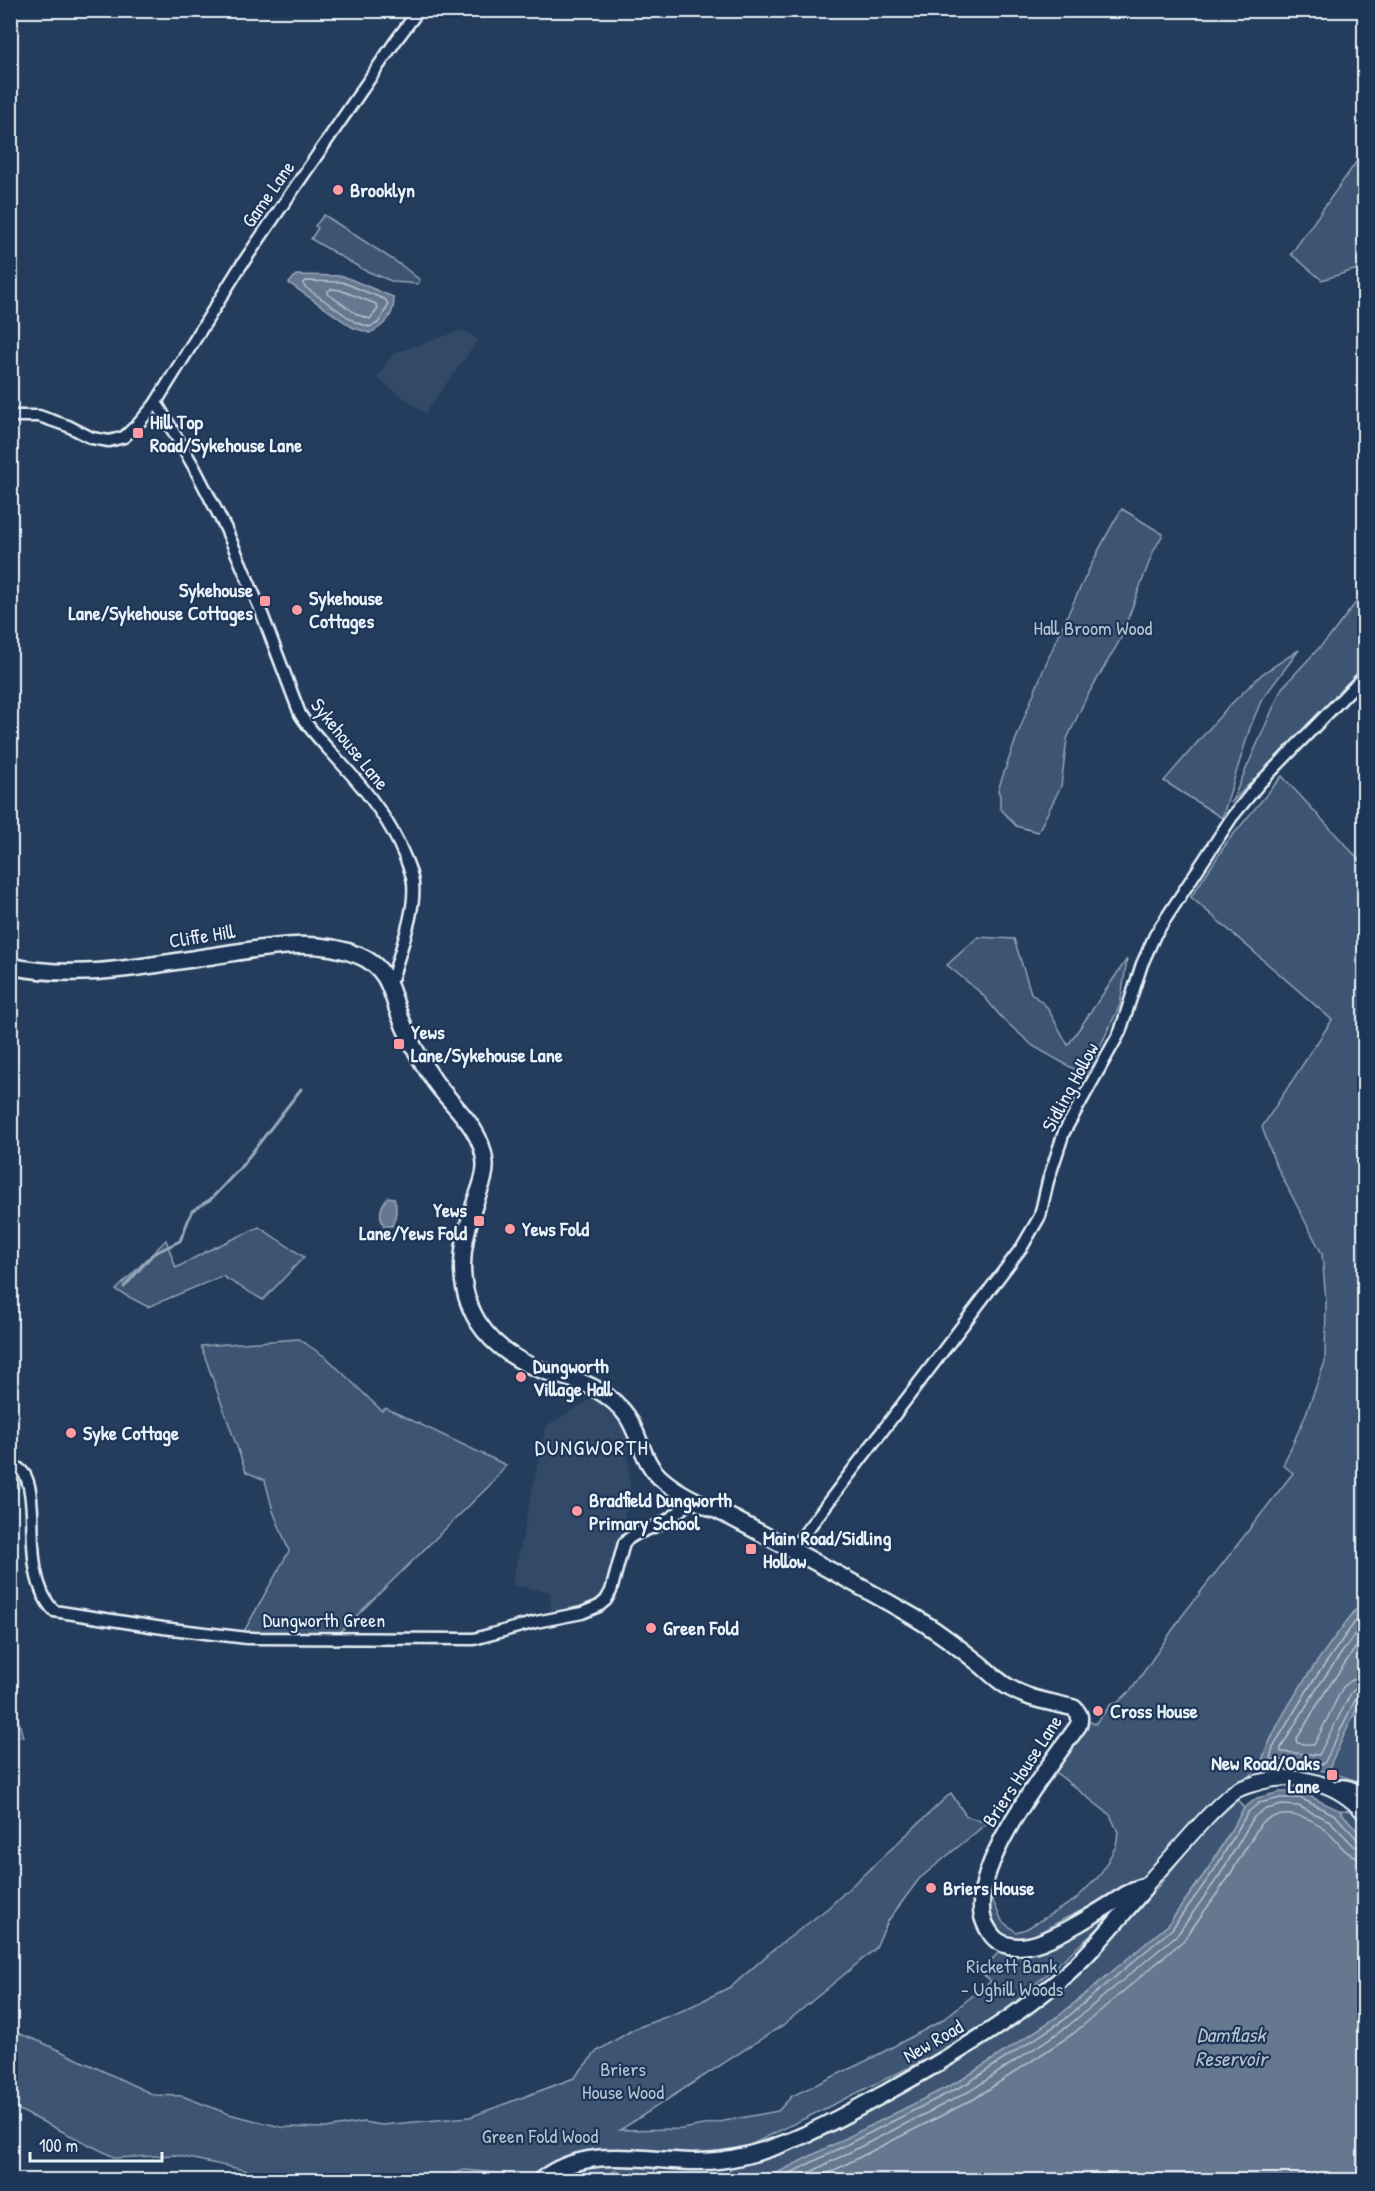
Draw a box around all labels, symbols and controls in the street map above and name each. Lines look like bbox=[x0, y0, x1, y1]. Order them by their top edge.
street label: Game Lane bbox=[235, 155, 300, 233]
place label: Brooklyn bbox=[350, 176, 415, 204]
marker: Brooklyn bbox=[331, 183, 345, 197]
place label: Hill Top Road/Sykehouse Lane bbox=[150, 408, 302, 459]
marker: Hill Top Road/Sykehouse Lane bbox=[131, 426, 145, 440]
place label: Sykehouse Lane/Sykehouse Cottages bbox=[68, 576, 253, 627]
place label: Sykehouse Cottages bbox=[309, 584, 383, 635]
marker: Sykehouse Lane/Sykehouse Cottages bbox=[258, 594, 272, 608]
marker: Sykehouse Cottages bbox=[290, 603, 304, 617]
park label: Hall Broom Wood bbox=[1034, 614, 1153, 641]
street label: Sykehouse Lane bbox=[305, 692, 396, 795]
street label: Cliffe Hill bbox=[167, 917, 237, 954]
place label: Yews Lane/Sykehouse Lane bbox=[411, 1018, 563, 1069]
marker: Yews Lane/Sykehouse Lane bbox=[392, 1037, 406, 1051]
street label: Sidling Hollow bbox=[1035, 1038, 1104, 1136]
place label: Yews Lane/Yews Fold bbox=[359, 1196, 467, 1246]
marker: Yews Lane/Yews Fold bbox=[472, 1214, 486, 1228]
place label: Yews Fold bbox=[522, 1215, 589, 1242]
marker: Yews Fold bbox=[503, 1222, 517, 1236]
place label: Dungworth Village Hall bbox=[533, 1352, 614, 1403]
marker: Dungworth Village Hall bbox=[514, 1370, 528, 1384]
place label: Syke Cottage bbox=[83, 1419, 179, 1447]
marker: Syke Cottage bbox=[64, 1426, 78, 1440]
district label: DUNGWORTH bbox=[535, 1432, 649, 1462]
place label: Bradfield Dungworth Primary School bbox=[589, 1486, 732, 1537]
marker: Bradfield Dungworth Primary School bbox=[570, 1504, 584, 1518]
place label: Main Road/Sidling Hollow bbox=[763, 1524, 891, 1574]
marker: Main Road/Sidling Hollow bbox=[744, 1542, 758, 1556]
street label: Dungworth Green bbox=[263, 1606, 385, 1633]
place label: Green Fold bbox=[663, 1614, 739, 1641]
marker: Green Fold bbox=[644, 1621, 658, 1635]
place label: Cross House bbox=[1110, 1697, 1198, 1724]
marker: Cross House bbox=[1091, 1704, 1105, 1718]
street label: Briers House Lane bbox=[975, 1710, 1068, 1832]
place label: New Road/Oaks Lane bbox=[1211, 1749, 1320, 1799]
marker: New Road/Oaks Lane bbox=[1325, 1768, 1339, 1782]
place label: Briers House bbox=[943, 1874, 1034, 1901]
marker: Briers House bbox=[924, 1881, 938, 1895]
park label: Rickett Bank - Ughill Woods bbox=[961, 1952, 1064, 2002]
street label: New Road bbox=[898, 2012, 968, 2069]
water label: Damflask Reservoir bbox=[1195, 2020, 1270, 2073]
park label: Briers House Wood bbox=[582, 2055, 664, 2105]
park label: Green Fold Wood bbox=[482, 2122, 598, 2149]
scale bar bbox=[30, 2125, 162, 2163]
text: 100 m bbox=[39, 2133, 78, 2158]

